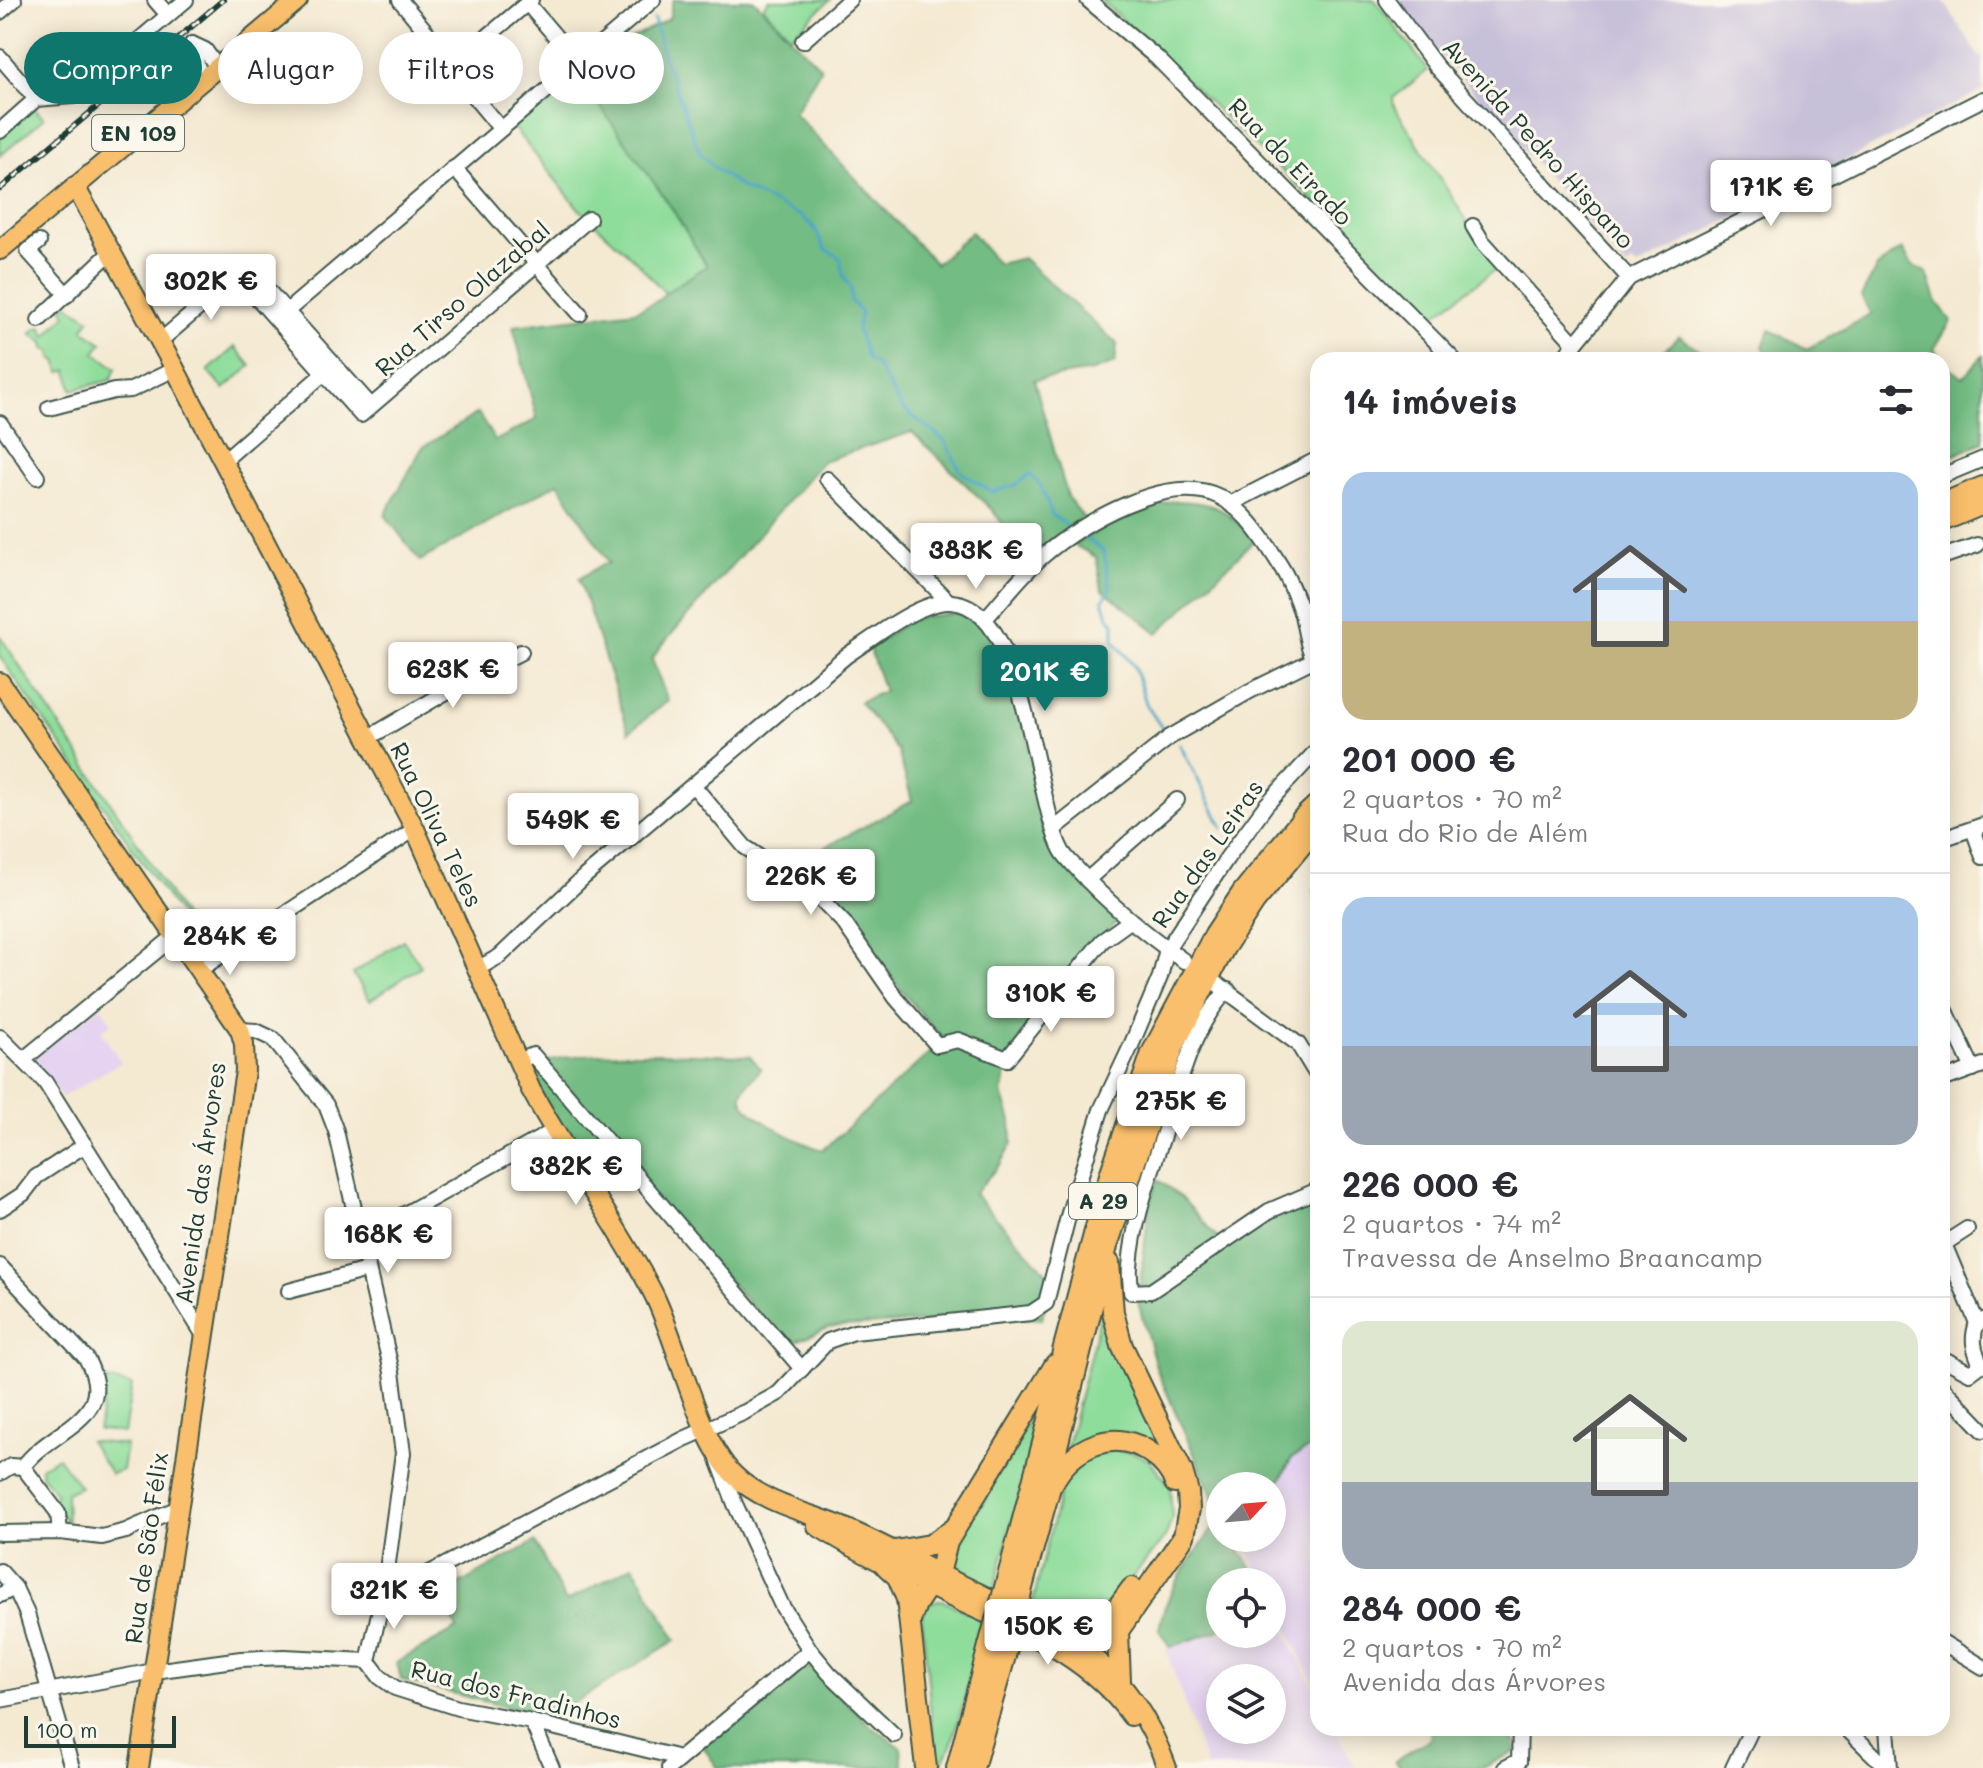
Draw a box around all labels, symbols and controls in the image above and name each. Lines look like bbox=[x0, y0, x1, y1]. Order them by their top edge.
street label: Avenida Pedro Hispano bbox=[1436, 31, 1642, 255]
chip: Comprar bbox=[24, 32, 202, 104]
chip: Alugar bbox=[218, 32, 363, 104]
chip: Filtros bbox=[379, 32, 523, 104]
chip: Novo bbox=[539, 32, 664, 104]
street label: Rua do Eirado bbox=[1222, 91, 1360, 231]
road number: EN 109 bbox=[92, 115, 184, 151]
pin: 171K € bbox=[1706, 160, 1836, 228]
text: 171K € bbox=[1728, 169, 1814, 203]
street label: Rua Tirso Olazabal bbox=[368, 213, 556, 382]
pin: 302K € bbox=[146, 254, 276, 322]
text: 302K € bbox=[164, 263, 258, 297]
text: 14 imóveis bbox=[1342, 378, 1517, 423]
icon: filters bbox=[1874, 378, 1918, 422]
pin: 383K € bbox=[911, 523, 1041, 591]
icon: home bbox=[1558, 524, 1702, 668]
text: 383K € bbox=[929, 532, 1023, 566]
pin: 623K € bbox=[388, 642, 518, 710]
pin: 201K € bbox=[980, 645, 1110, 713]
text: 623K € bbox=[406, 651, 500, 685]
text: 201K € bbox=[1000, 654, 1090, 688]
text: 201 000 € bbox=[1342, 736, 1516, 781]
street label: Rua Oliva Teles bbox=[384, 737, 491, 912]
street label: Rua das Leiras bbox=[1144, 773, 1269, 933]
text: 2 quartos · 70 m² bbox=[1342, 781, 1562, 815]
pin: 549K € bbox=[508, 793, 638, 861]
text: 549K € bbox=[526, 802, 620, 836]
text: Rua do Rio de Além bbox=[1342, 815, 1588, 849]
pin: 226K € bbox=[746, 849, 876, 917]
text: 226K € bbox=[765, 858, 857, 892]
pin: 284K € bbox=[165, 909, 295, 977]
text: 284K € bbox=[183, 918, 277, 952]
icon: home bbox=[1558, 949, 1702, 1093]
pin: 310K € bbox=[986, 966, 1116, 1034]
text: 310K € bbox=[1005, 975, 1097, 1009]
street label: Avenida das Árvores bbox=[167, 1060, 232, 1306]
pin: 275K € bbox=[1116, 1074, 1246, 1142]
text: 275K € bbox=[1135, 1083, 1227, 1117]
pin: 382K € bbox=[511, 1139, 641, 1207]
text: 382K € bbox=[529, 1148, 623, 1182]
text: 226 000 € bbox=[1342, 1161, 1518, 1206]
road number: A 29 bbox=[1069, 1183, 1137, 1219]
text: 2 quartos · 74 m² bbox=[1342, 1206, 1561, 1240]
pin: 168K € bbox=[323, 1207, 453, 1275]
text: 168K € bbox=[343, 1216, 433, 1250]
text: Travessa de Anselmo Braancamp bbox=[1342, 1240, 1763, 1274]
icon: home bbox=[1558, 1373, 1702, 1517]
street label: Rua de São Félix bbox=[117, 1450, 174, 1646]
north arrow bbox=[1206, 1472, 1286, 1552]
map controls bbox=[1206, 1472, 1286, 1744]
pin: 321K € bbox=[329, 1563, 459, 1631]
button: locate bbox=[1206, 1568, 1286, 1648]
text: 321K € bbox=[349, 1572, 439, 1606]
text: 284 000 € bbox=[1342, 1585, 1521, 1630]
pin: 150K € bbox=[983, 1599, 1113, 1667]
text: 150K € bbox=[1003, 1608, 1093, 1642]
text: 2 quartos · 70 m² bbox=[1342, 1630, 1562, 1664]
street label: Rua dos Fradinhos bbox=[408, 1652, 625, 1735]
button: layers bbox=[1206, 1664, 1286, 1744]
text: Avenida das Árvores bbox=[1342, 1664, 1606, 1698]
scale bar bbox=[24, 1712, 176, 1748]
text: 100 m bbox=[36, 1715, 98, 1744]

